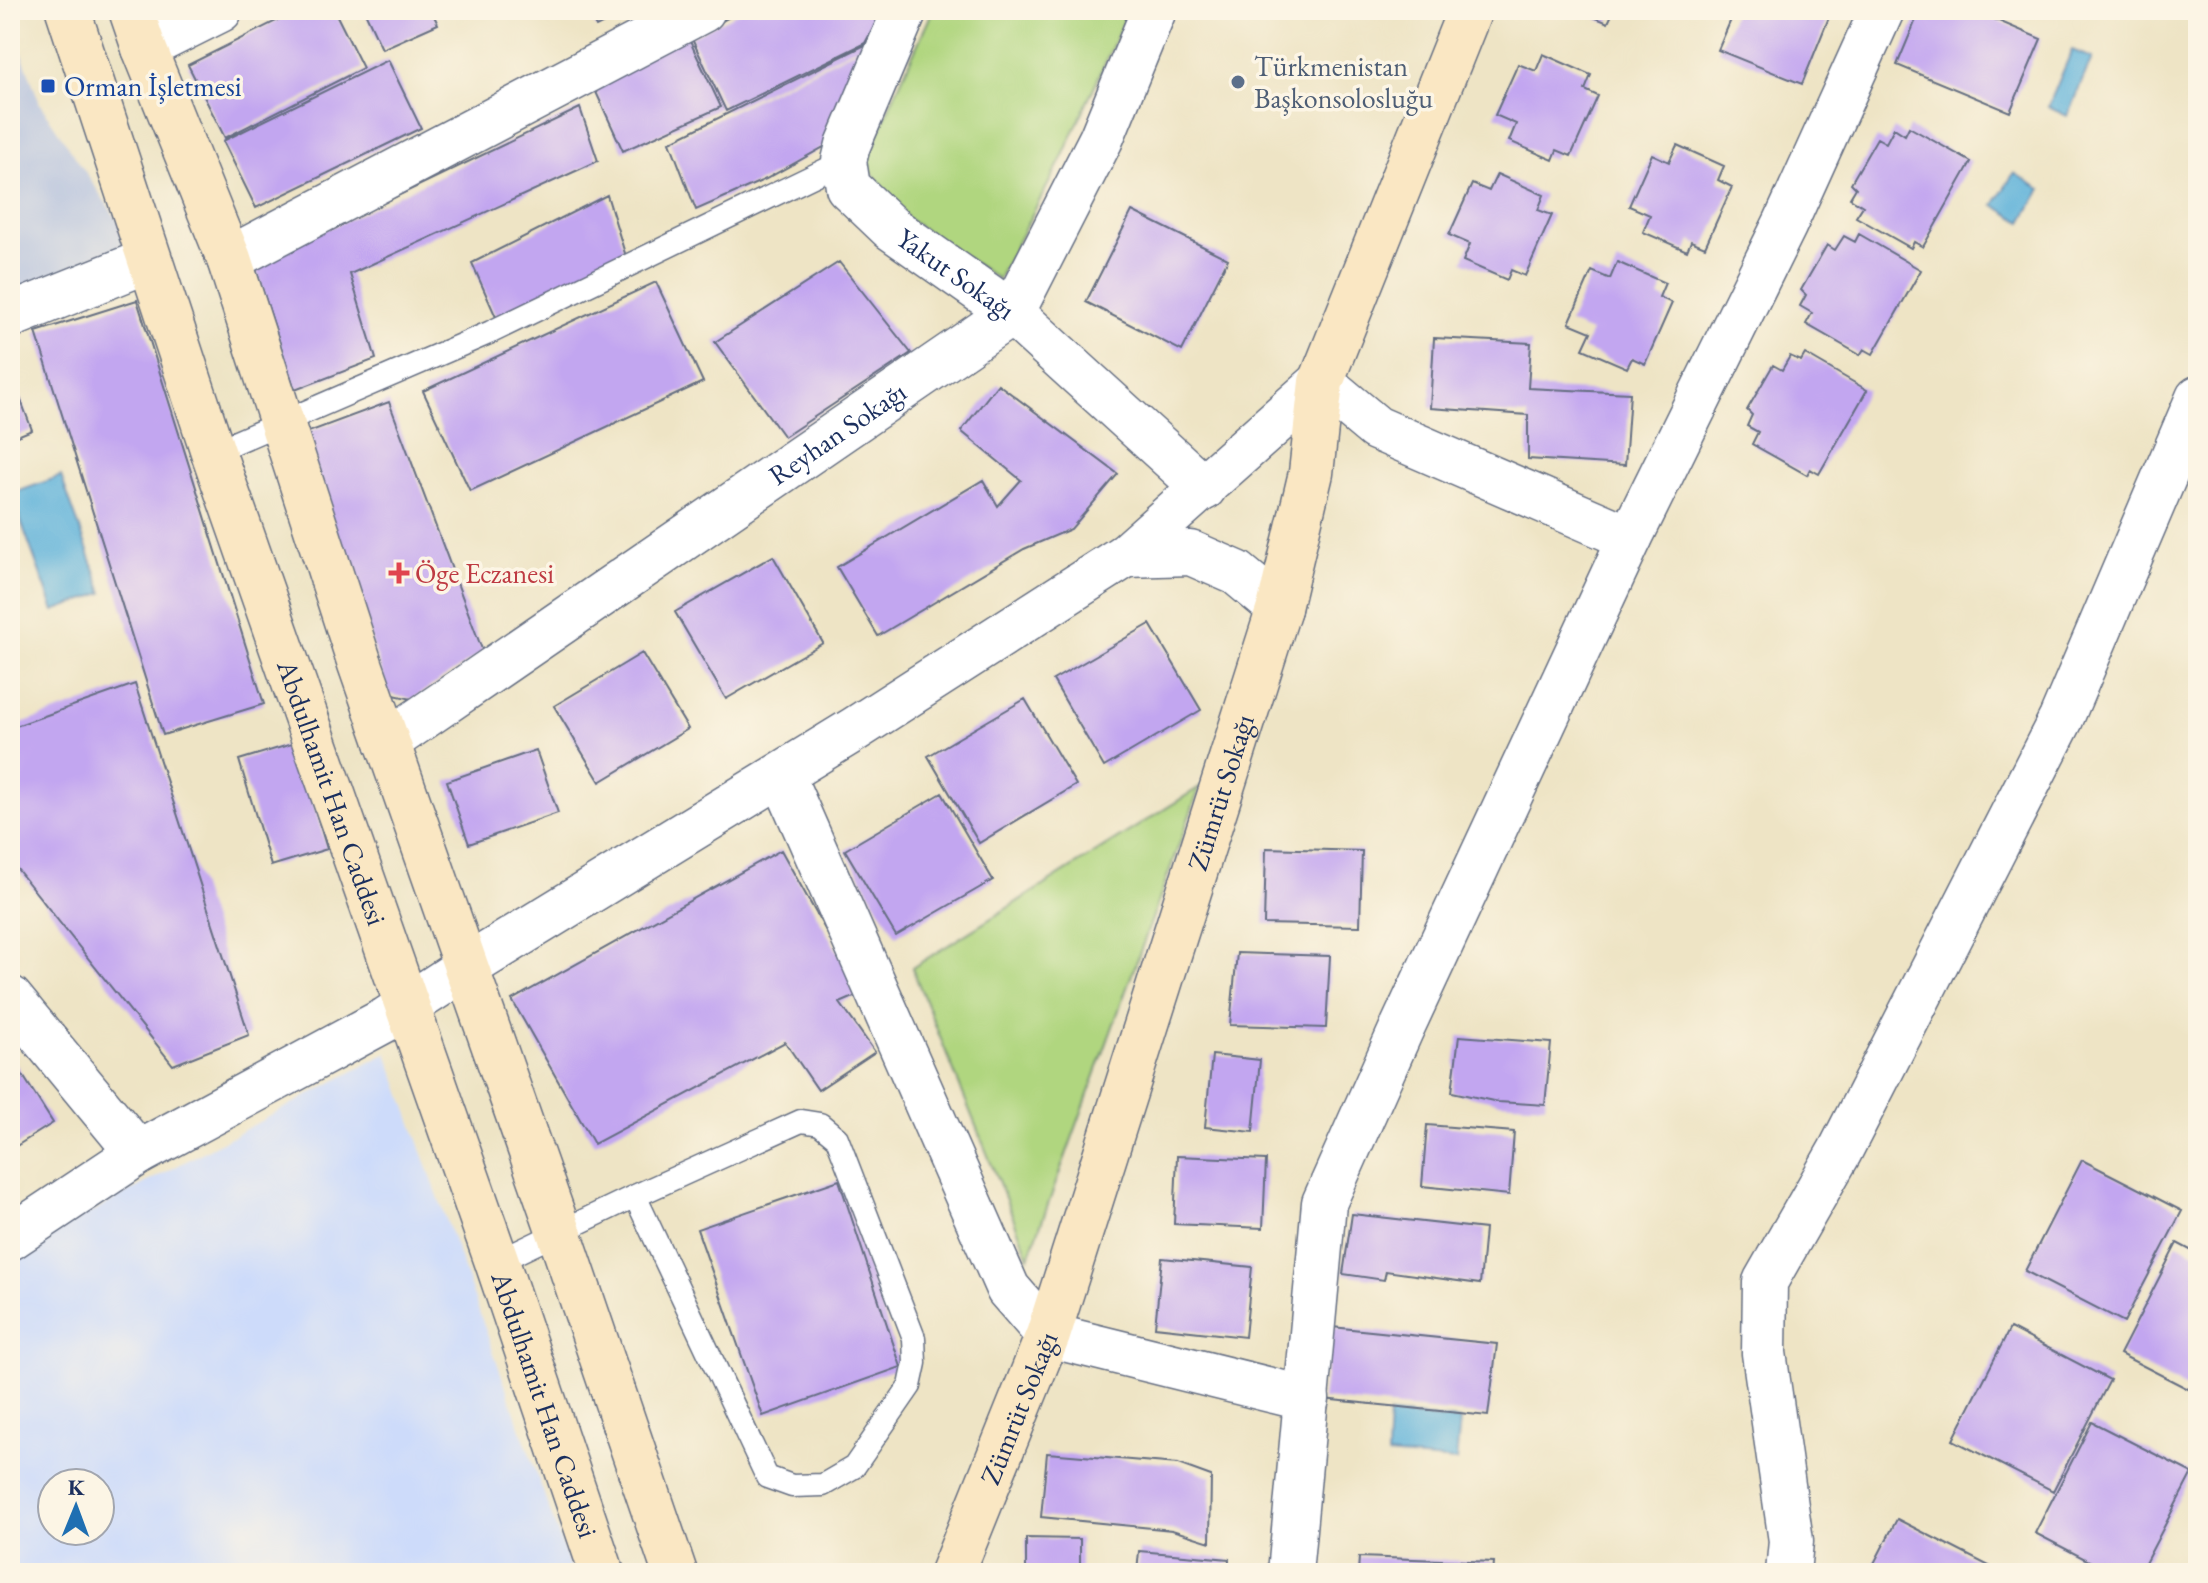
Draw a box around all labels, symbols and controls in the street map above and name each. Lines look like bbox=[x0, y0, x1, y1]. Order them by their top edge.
place label: Türkmenistan Başkonsolosluğu bbox=[1254, 48, 1433, 116]
place label: Orman İşletmesi bbox=[64, 68, 242, 104]
marker: Türkmenistan Başkonsolosluğu bbox=[1229, 73, 1247, 91]
marker: Orman İşletmesi bbox=[39, 77, 57, 95]
street label: Yakut Sokağı bbox=[890, 220, 1022, 328]
street label: Reyhan Sokağı bbox=[761, 373, 913, 493]
place label: Öge Eczanesi bbox=[415, 555, 554, 591]
marker: Öge Eczanesi bbox=[390, 564, 408, 582]
street label: Abdulhamit Han Caddesi bbox=[269, 654, 396, 930]
street label: Zümrüt Sokağı bbox=[1179, 710, 1262, 875]
street label: Abdulhamit Han Caddesi bbox=[483, 1266, 607, 1542]
street label: Zümrüt Sokağı bbox=[972, 1326, 1066, 1490]
north arrow bbox=[36, 1467, 116, 1547]
text: K bbox=[68, 1473, 85, 1502]

